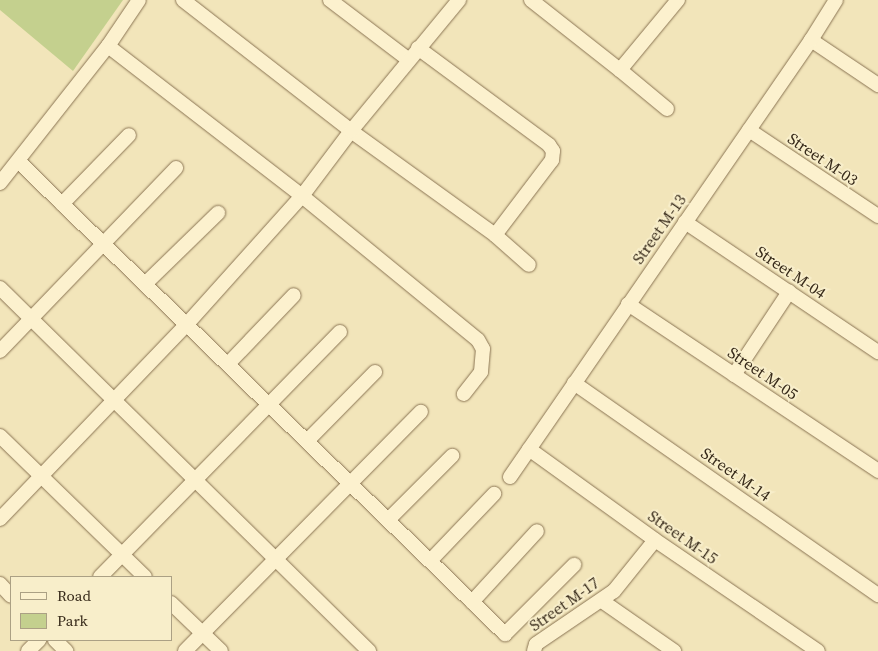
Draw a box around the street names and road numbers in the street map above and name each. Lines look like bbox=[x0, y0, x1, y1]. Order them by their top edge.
street label: Street M-03 bbox=[784, 129, 862, 189]
street label: Street M-13 bbox=[628, 191, 690, 267]
street label: Street M-04 bbox=[752, 242, 830, 302]
street label: Street M-05 bbox=[724, 343, 802, 403]
street label: Street M-14 bbox=[698, 443, 774, 505]
street label: Street M-15 bbox=[645, 506, 721, 568]
street label: Street M-17 bbox=[526, 573, 602, 635]

